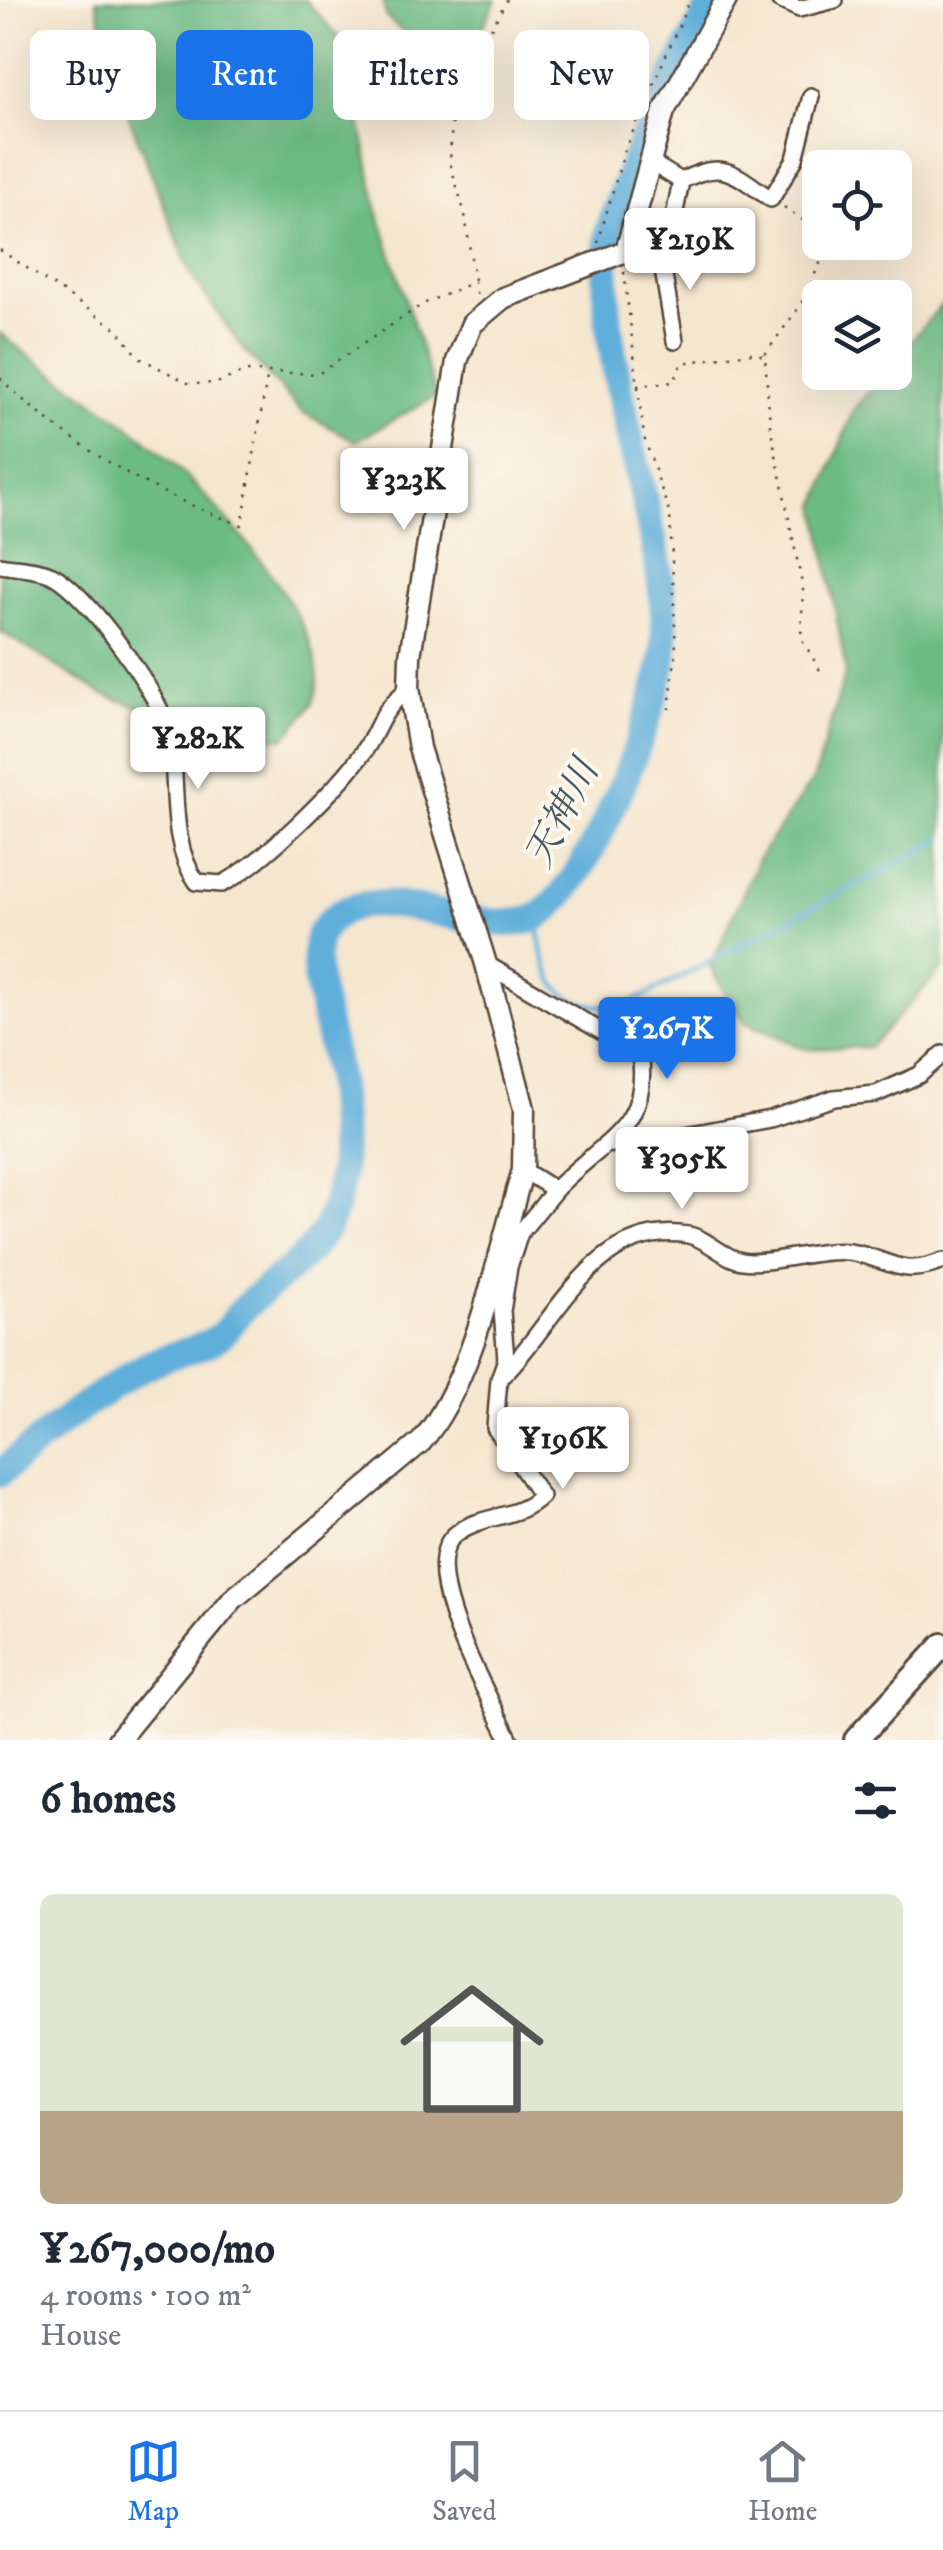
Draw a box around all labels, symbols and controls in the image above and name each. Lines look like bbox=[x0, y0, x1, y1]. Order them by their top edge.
chip: Buy bbox=[30, 30, 156, 120]
chip: Rent bbox=[176, 30, 313, 120]
chip: Filters bbox=[333, 30, 494, 120]
chip: New bbox=[514, 30, 649, 120]
map controls bbox=[802, 150, 912, 390]
button: locate bbox=[802, 150, 912, 260]
pin: ¥219K bbox=[620, 208, 760, 293]
text: ¥219K bbox=[646, 220, 734, 260]
button: layers bbox=[802, 280, 912, 390]
pin: ¥323K bbox=[334, 448, 474, 533]
text: ¥323K bbox=[362, 460, 446, 500]
pin: ¥282K bbox=[128, 707, 268, 792]
text: ¥282K bbox=[152, 719, 244, 759]
water label: 天神川 bbox=[516, 749, 612, 876]
pin: ¥267K bbox=[597, 997, 737, 1082]
text: ¥267K bbox=[620, 1009, 714, 1049]
pin: ¥305K bbox=[612, 1127, 752, 1212]
text: ¥305K bbox=[637, 1139, 727, 1179]
pin: ¥196K bbox=[493, 1407, 633, 1492]
text: ¥196K bbox=[519, 1419, 607, 1459]
icon: filters bbox=[848, 1773, 903, 1828]
text: 6 homes bbox=[40, 1774, 176, 1826]
icon: home bbox=[382, 1959, 562, 2139]
text: ¥267,000/mo bbox=[40, 2224, 275, 2276]
text: 4 rooms · 100 m² bbox=[40, 2276, 251, 2316]
text: House bbox=[40, 2316, 121, 2356]
tab: Map bbox=[126, 2434, 181, 2529]
tab: Saved bbox=[432, 2434, 497, 2529]
tab: Home bbox=[748, 2434, 817, 2529]

